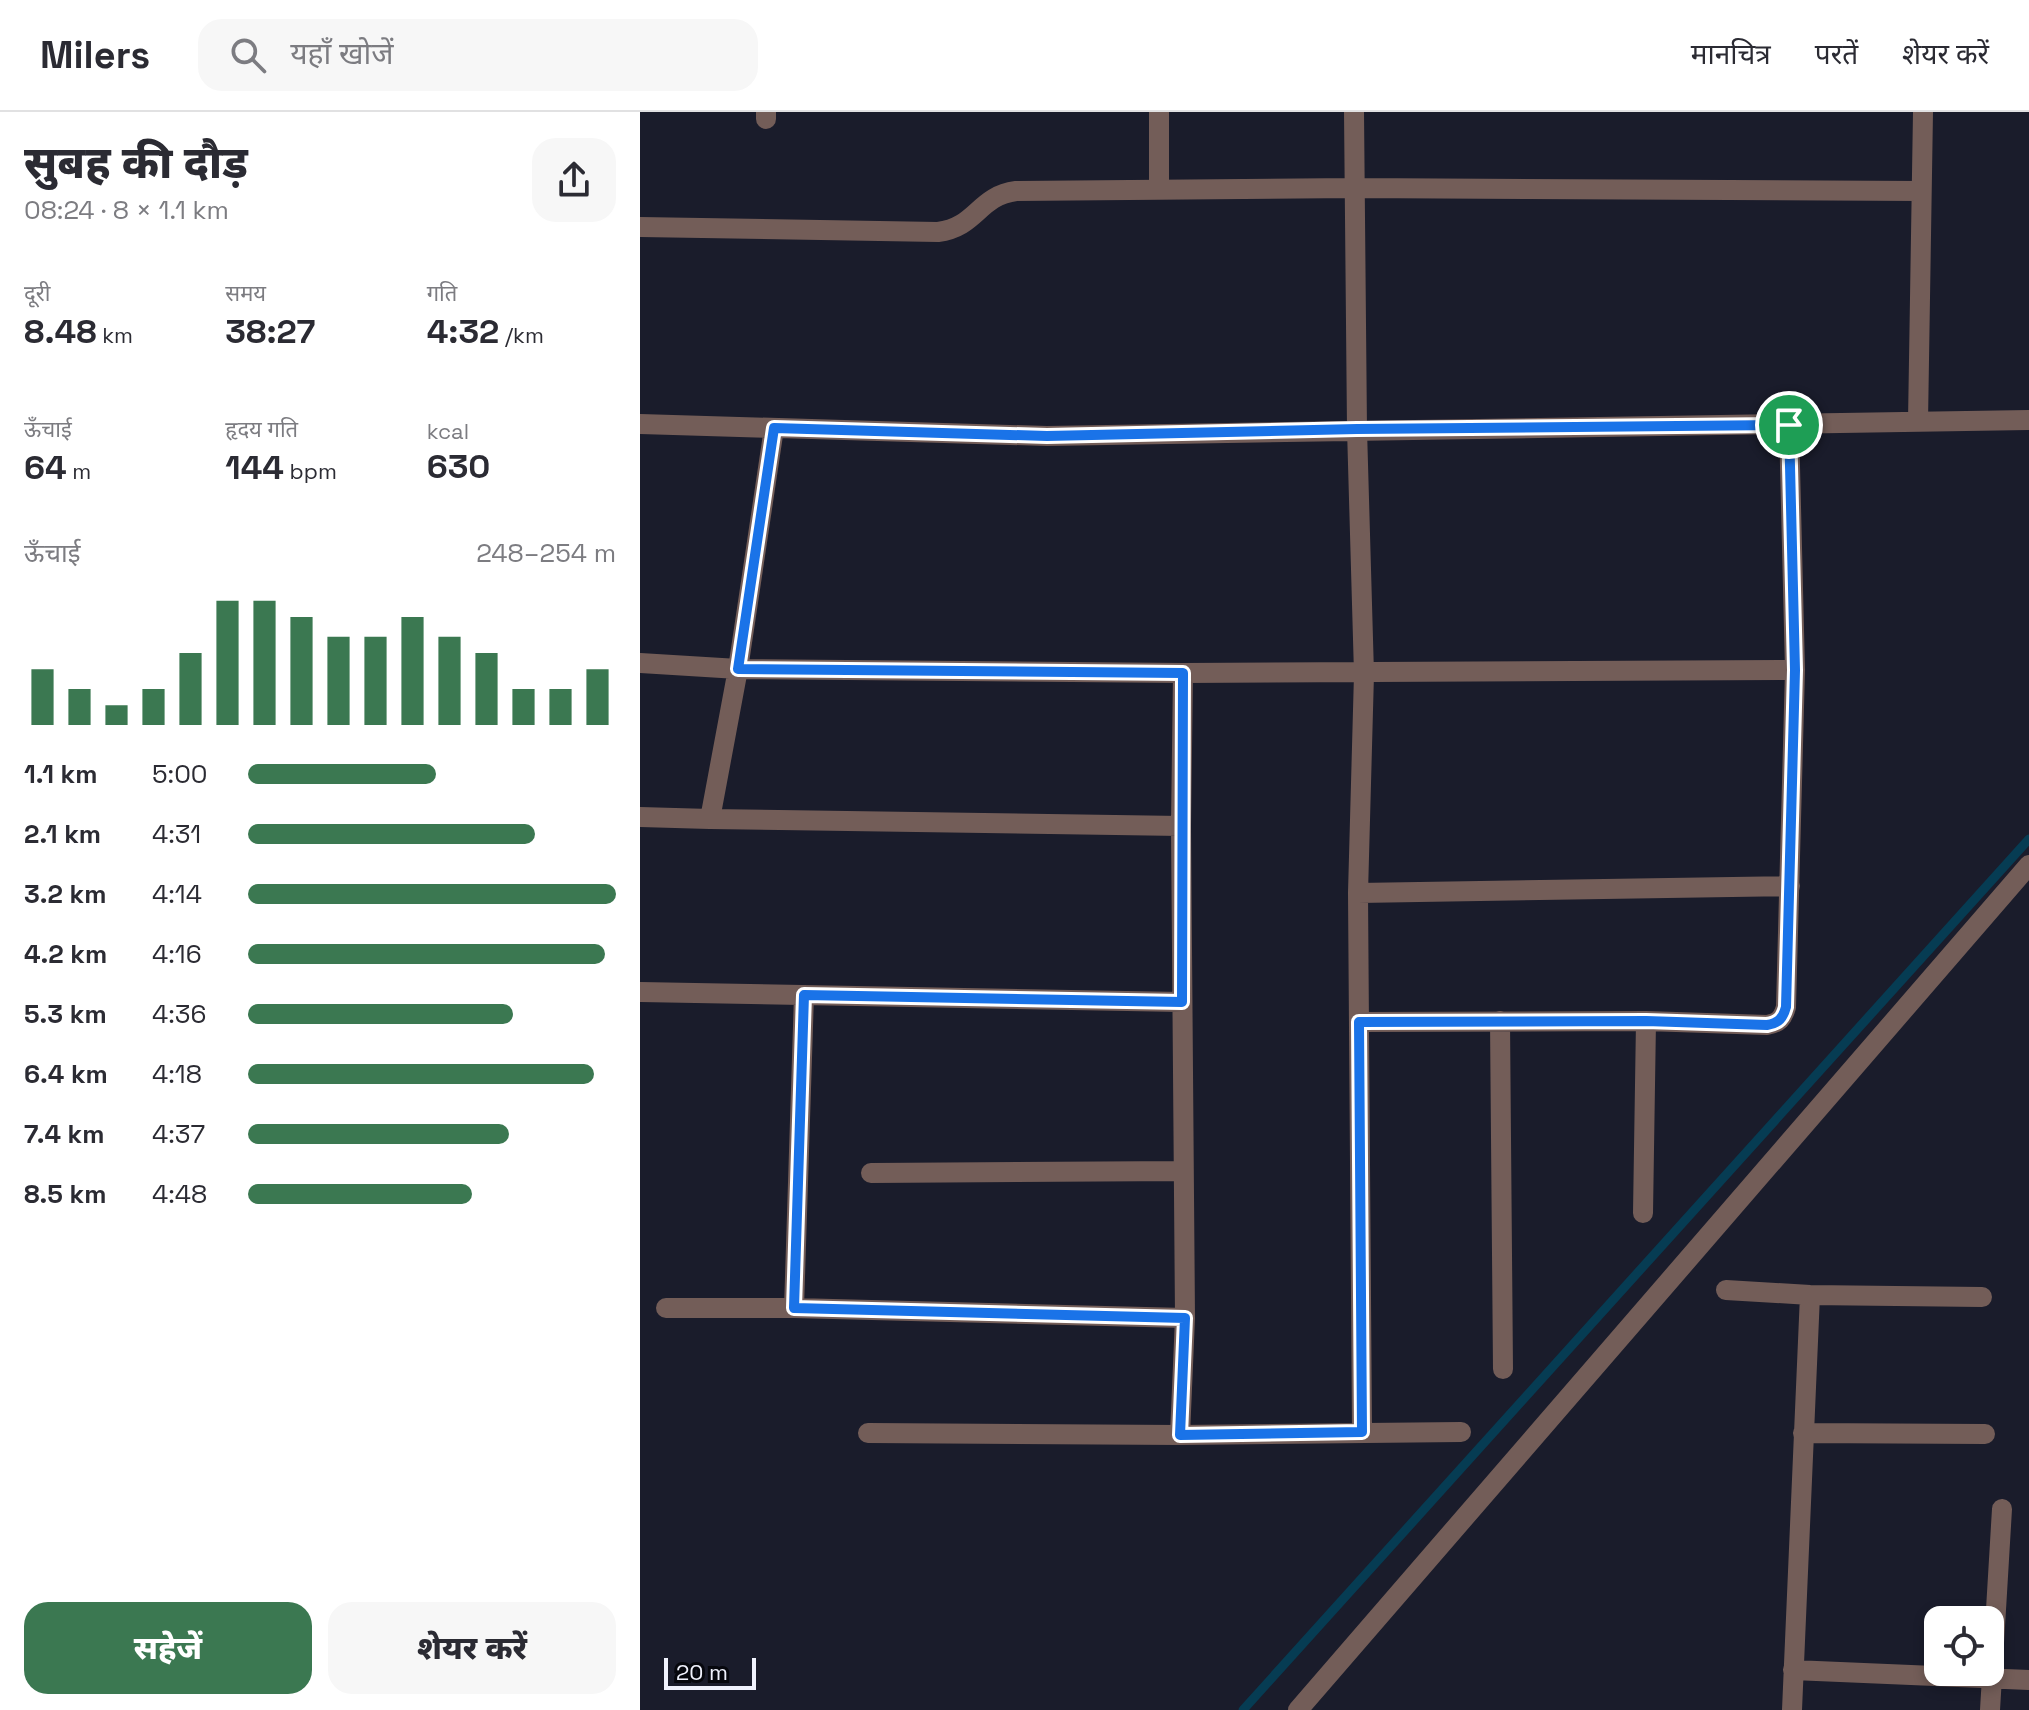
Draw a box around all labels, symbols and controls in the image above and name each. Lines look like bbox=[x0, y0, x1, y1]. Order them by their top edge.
search box bbox=[198, 19, 758, 91]
text: Milers bbox=[40, 31, 150, 79]
icon: search bbox=[226, 33, 270, 77]
text: यहाँ खोजें bbox=[290, 34, 394, 73]
text: मानचित्र bbox=[1691, 36, 1771, 72]
text: परतें bbox=[1815, 36, 1858, 72]
text: शेयर करें bbox=[1902, 36, 1989, 72]
text: सुबह की दौड़ bbox=[24, 135, 248, 191]
button: share bbox=[532, 138, 616, 222]
text: 08:24 · 8 × 1.1 km bbox=[24, 193, 229, 227]
text: दूरी bbox=[24, 279, 50, 307]
text: समय bbox=[225, 279, 266, 307]
text: गति bbox=[427, 279, 457, 307]
text: 8.48 bbox=[24, 310, 97, 353]
text: 38:27 bbox=[225, 310, 315, 353]
text: 4:32 bbox=[427, 310, 499, 353]
text: km bbox=[97, 321, 133, 349]
text: /km bbox=[499, 321, 544, 349]
pin bbox=[1755, 391, 1823, 459]
icon: arrive bbox=[1767, 403, 1811, 447]
text: ऊँचाई bbox=[24, 415, 72, 443]
text: हृदय गति bbox=[225, 415, 298, 443]
text: kcal bbox=[427, 417, 469, 445]
text: 630 bbox=[427, 445, 490, 488]
text: 64 bbox=[24, 446, 67, 489]
text: 144 bbox=[225, 446, 284, 489]
text: m bbox=[67, 457, 91, 485]
text: bpm bbox=[284, 457, 337, 485]
text: ऊँचाई bbox=[24, 536, 80, 570]
text: 248–254 m bbox=[476, 536, 616, 570]
text: 1.1 km bbox=[24, 757, 97, 791]
text: 5:00 bbox=[152, 757, 207, 791]
text: 2.1 km bbox=[24, 817, 101, 851]
text: 4:31 bbox=[152, 817, 201, 851]
text: 3.2 km bbox=[24, 877, 106, 911]
text: 4:14 bbox=[152, 877, 202, 911]
text: 4.2 km bbox=[24, 937, 107, 971]
text: 4:16 bbox=[152, 937, 202, 971]
text: 5.3 km bbox=[24, 997, 107, 1031]
text: 4:36 bbox=[152, 997, 206, 1031]
text: 6.4 km bbox=[24, 1057, 108, 1091]
text: 4:18 bbox=[152, 1057, 202, 1091]
text: 7.4 km bbox=[24, 1117, 104, 1151]
text: 4:37 bbox=[152, 1117, 205, 1151]
text: 8.5 km bbox=[24, 1177, 106, 1211]
text: 4:48 bbox=[152, 1177, 207, 1211]
button: सहेजें bbox=[24, 1602, 312, 1694]
button: शेयर करें bbox=[328, 1602, 616, 1694]
map controls bbox=[1924, 1606, 2004, 1686]
button: locate bbox=[1924, 1606, 2004, 1686]
scale bar bbox=[664, 1654, 756, 1690]
text: 20 m bbox=[676, 1658, 728, 1686]

